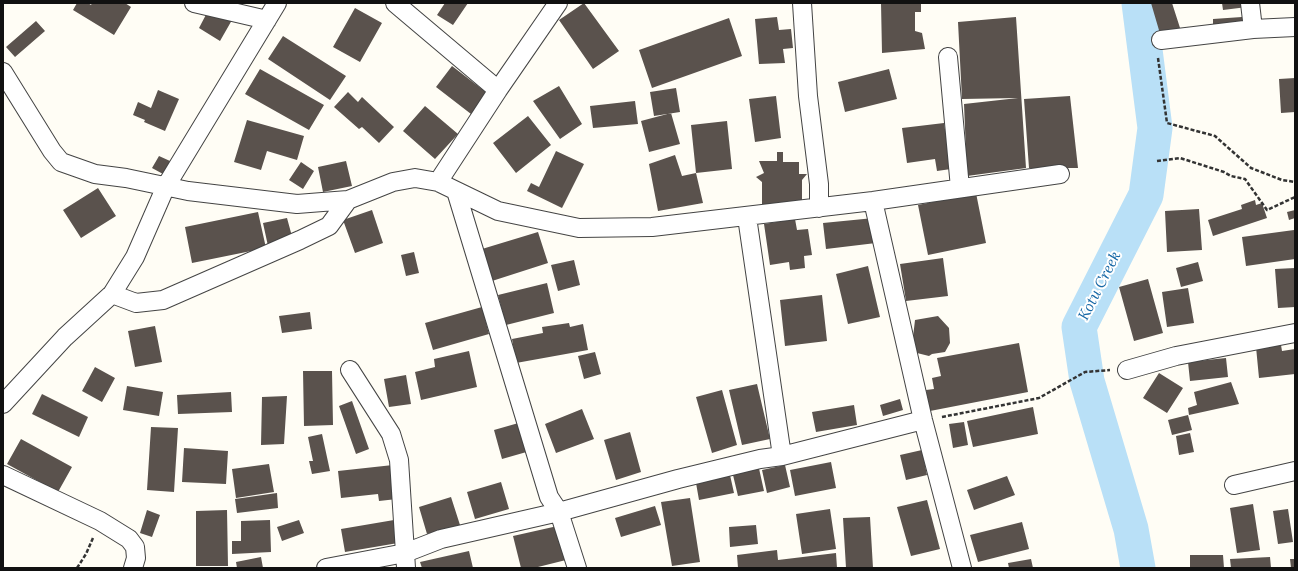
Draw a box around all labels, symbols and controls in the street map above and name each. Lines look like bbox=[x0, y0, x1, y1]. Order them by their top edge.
water label: Kotu Creek bbox=[1075, 249, 1125, 323]

